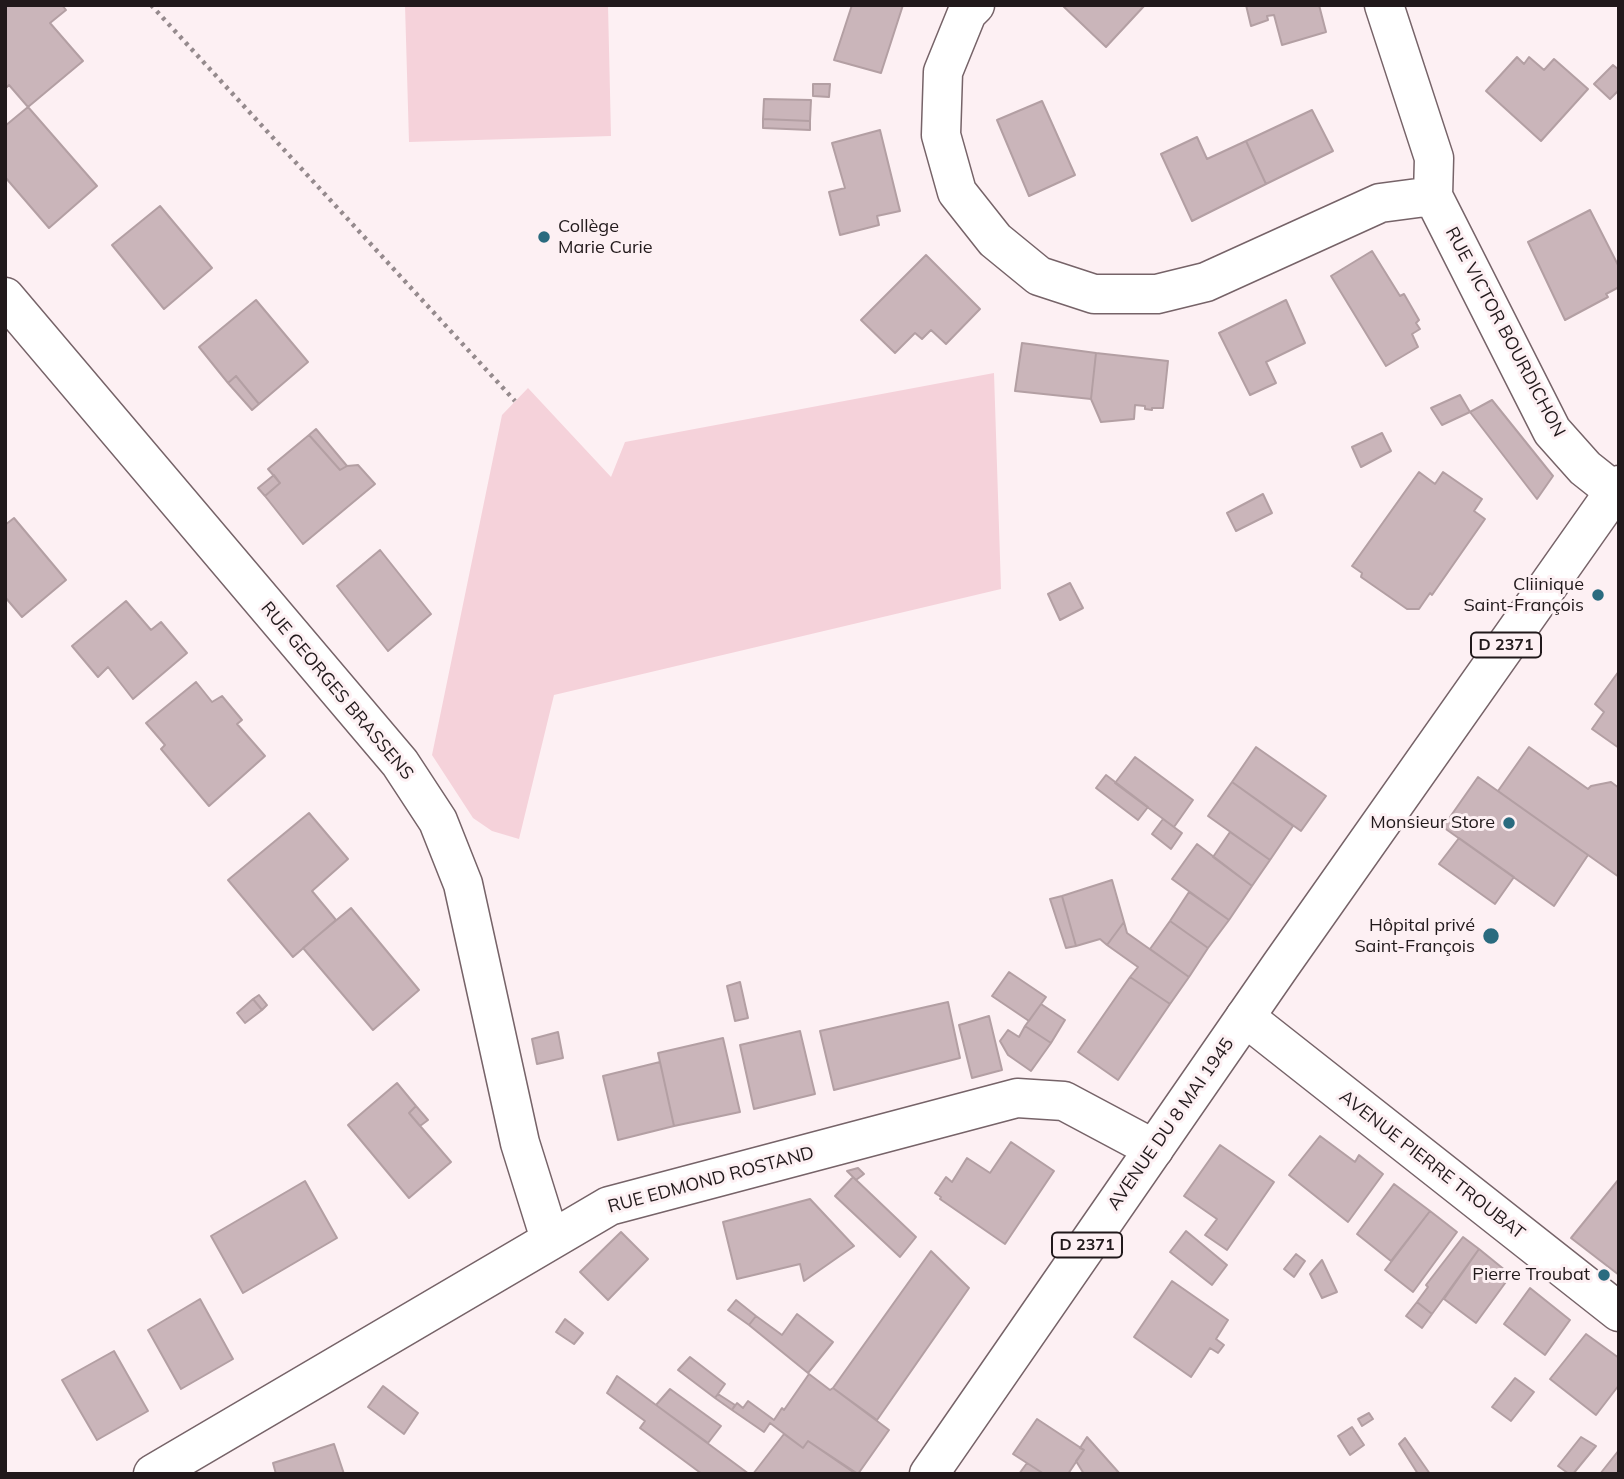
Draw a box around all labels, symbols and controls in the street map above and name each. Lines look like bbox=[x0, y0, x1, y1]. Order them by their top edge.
place label: Collège Marie Curie bbox=[558, 216, 653, 258]
street label: RUE VICTOR BOURDICHON bbox=[1440, 223, 1570, 441]
marker: Collège Marie Curie bbox=[536, 229, 552, 245]
place label: Cliinique Saint-François bbox=[1463, 574, 1584, 616]
marker: Cliinique Saint-François bbox=[1590, 587, 1606, 603]
street label: RUE GEORGES BRASSENS bbox=[256, 598, 418, 784]
road number: D 2371 bbox=[1471, 632, 1541, 658]
place label: Monsieur Store bbox=[1370, 812, 1495, 834]
marker: Monsieur Store bbox=[1501, 815, 1517, 831]
place label: Hôpital privé Saint-François bbox=[1354, 915, 1475, 958]
marker: Hôpital privé Saint-François bbox=[1481, 926, 1501, 946]
street label: AVENUE DU 8 MAI 1945 bbox=[1103, 1034, 1239, 1214]
street label: AVENUE PIERRE TROUBAT bbox=[1335, 1086, 1529, 1244]
street label: RUE EDMOND ROSTAND bbox=[605, 1142, 817, 1218]
road number: D 2371 bbox=[1052, 1232, 1122, 1258]
place label: Pierre Troubat bbox=[1472, 1264, 1590, 1286]
marker: Pierre Troubat bbox=[1596, 1267, 1612, 1283]

